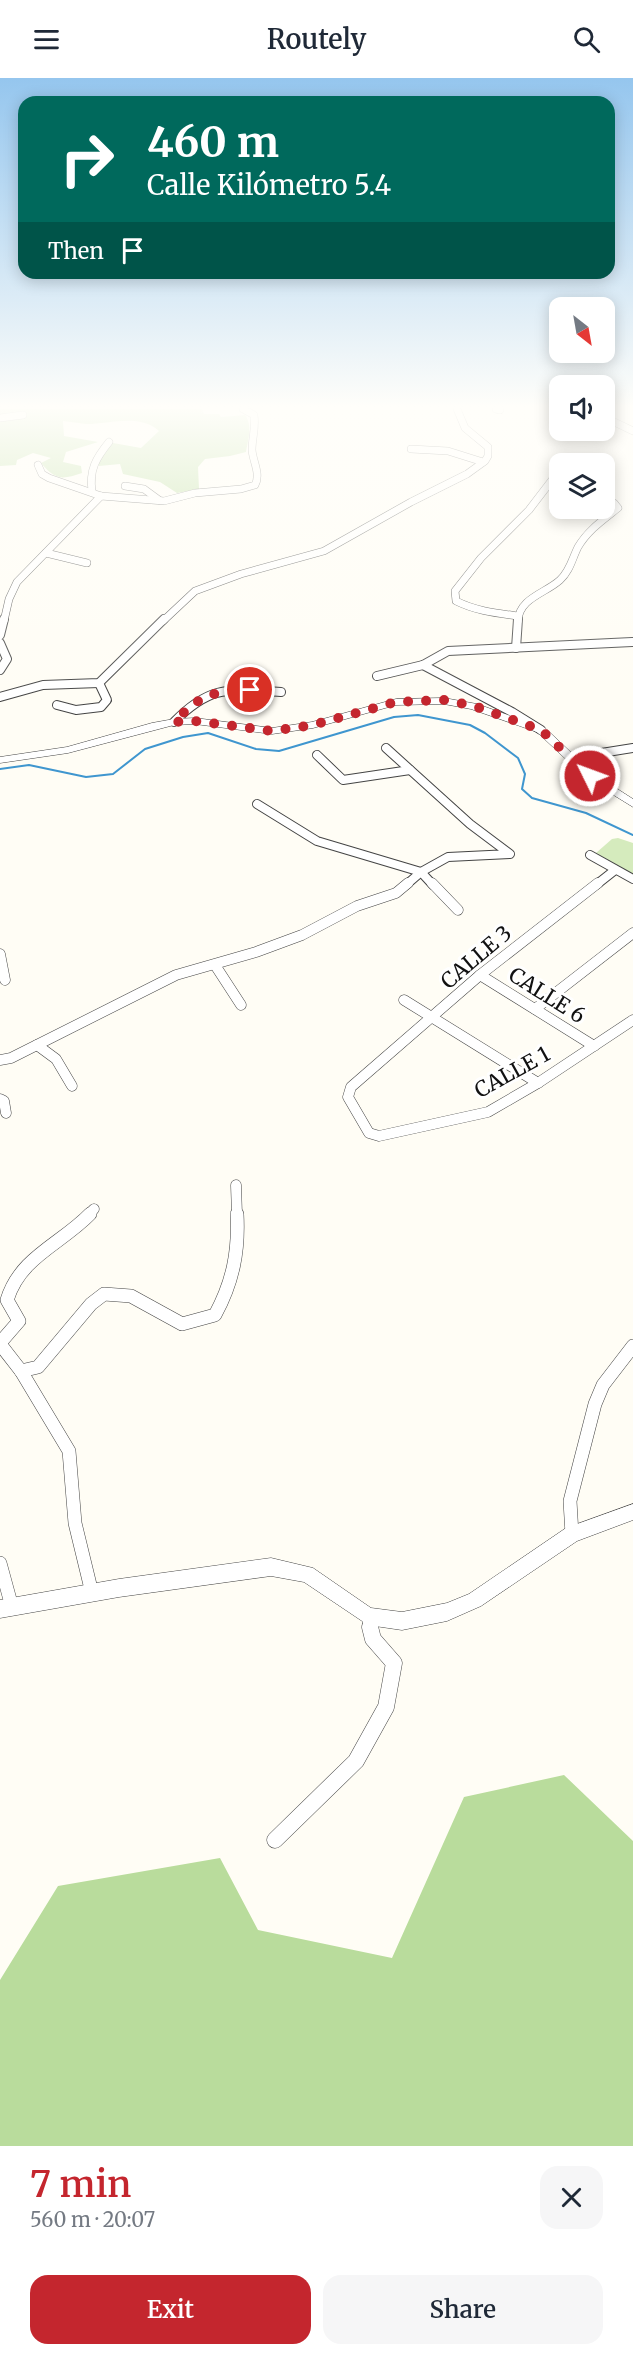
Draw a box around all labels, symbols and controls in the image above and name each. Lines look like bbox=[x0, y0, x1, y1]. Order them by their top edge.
text: Routely bbox=[267, 22, 366, 56]
icon: menu bbox=[30, 23, 63, 56]
icon: search bbox=[570, 23, 603, 56]
text: 460 m bbox=[147, 116, 279, 168]
icon: right bbox=[48, 120, 126, 198]
text: Calle Kilómetro 5.4 bbox=[147, 168, 391, 202]
icon: arrive bbox=[116, 234, 149, 267]
text: Then bbox=[48, 237, 104, 265]
north arrow bbox=[549, 297, 615, 363]
map controls bbox=[549, 297, 615, 519]
button: sound bbox=[549, 375, 615, 441]
button: layers bbox=[549, 453, 615, 519]
pin bbox=[224, 664, 275, 715]
icon: arrive bbox=[233, 673, 266, 706]
position arrow bbox=[558, 744, 622, 808]
street label: CALLE 3 bbox=[435, 919, 517, 995]
street label: CALLE 6 bbox=[504, 961, 590, 1029]
street label: CALLE 1 bbox=[470, 1040, 554, 1104]
text: 7 min bbox=[30, 2162, 131, 2207]
button: close bbox=[540, 2166, 603, 2229]
text: 560 m · 20:07 bbox=[30, 2207, 155, 2232]
button: Exit bbox=[30, 2275, 311, 2344]
button: Share bbox=[323, 2275, 603, 2344]

